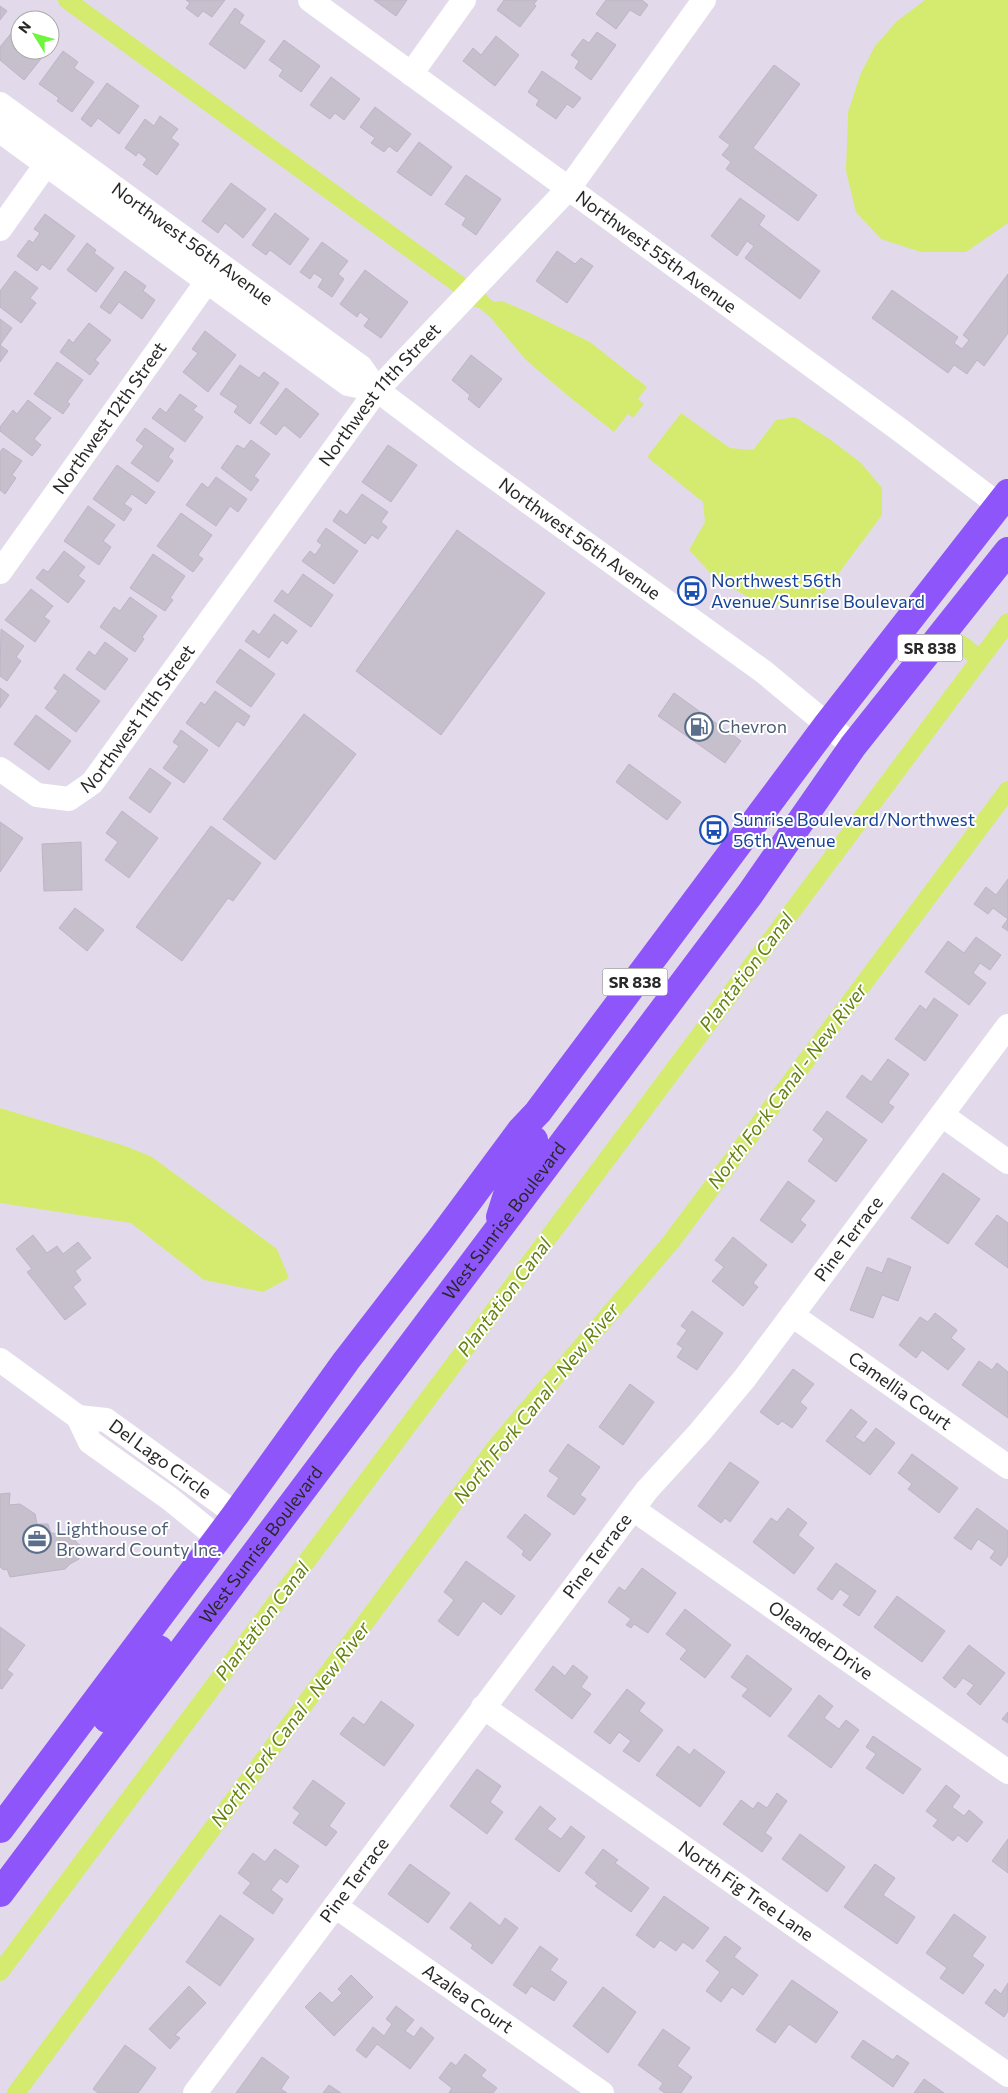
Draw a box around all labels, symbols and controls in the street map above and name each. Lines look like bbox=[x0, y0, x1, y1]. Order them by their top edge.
north arrow bbox=[10, 10, 60, 60]
text: N bbox=[14, 18, 34, 36]
street label: Northwest 56th Avenue bbox=[108, 177, 278, 309]
street label: Northwest 55th Avenue bbox=[572, 185, 741, 317]
street label: Northwest 11th Street bbox=[314, 318, 445, 470]
street label: Northwest 12th Street bbox=[47, 337, 171, 498]
street label: Northwest 56th Avenue bbox=[495, 472, 665, 604]
place label: Northwest 56th Avenue/Sunrise Boulevard bbox=[711, 569, 925, 612]
bus stop icon: Northwest 56th Avenue/Sunrise Boulevard bbox=[677, 576, 707, 606]
road number: SR 838 bbox=[898, 634, 962, 661]
street label: Northwest 11th Street bbox=[76, 640, 199, 798]
fuel station icon: Chevron bbox=[684, 712, 714, 742]
place label: Chevron bbox=[718, 715, 787, 737]
place label: Sunrise Boulevard/Northwest 56th Avenue bbox=[733, 808, 975, 851]
bus stop icon: Sunrise Boulevard/Northwest 56th Avenue bbox=[699, 815, 729, 845]
water label: Plantation Canal bbox=[694, 907, 798, 1036]
road number: SR 838 bbox=[602, 969, 668, 996]
water label: North Fork Canal - New River bbox=[702, 978, 872, 1193]
street label: West Sunrise Boulevard bbox=[437, 1137, 570, 1304]
street label: Pine Terrace bbox=[809, 1191, 887, 1285]
water label: Plantation Canal bbox=[452, 1232, 556, 1361]
water label: North Fork Canal - New River bbox=[448, 1297, 624, 1507]
street label: Camellia Court bbox=[845, 1346, 957, 1434]
street label: Del Lago Circle bbox=[105, 1414, 216, 1503]
street label: West Sunrise Boulevard bbox=[194, 1461, 327, 1628]
street label: Pine Terrace bbox=[558, 1509, 636, 1602]
place label: Lighthouse of Broward County Inc. bbox=[56, 1517, 221, 1560]
office icon: Lighthouse of Broward County Inc. bbox=[22, 1524, 52, 1554]
water label: Plantation Canal bbox=[210, 1556, 314, 1685]
street label: Oleander Drive bbox=[765, 1595, 878, 1684]
water label: North Fork Canal - New River bbox=[205, 1616, 375, 1831]
street label: Pine Terrace bbox=[315, 1833, 393, 1927]
street label: North Fig Tree Lane bbox=[675, 1836, 818, 1945]
street label: Azalea Court bbox=[419, 1959, 518, 2037]

